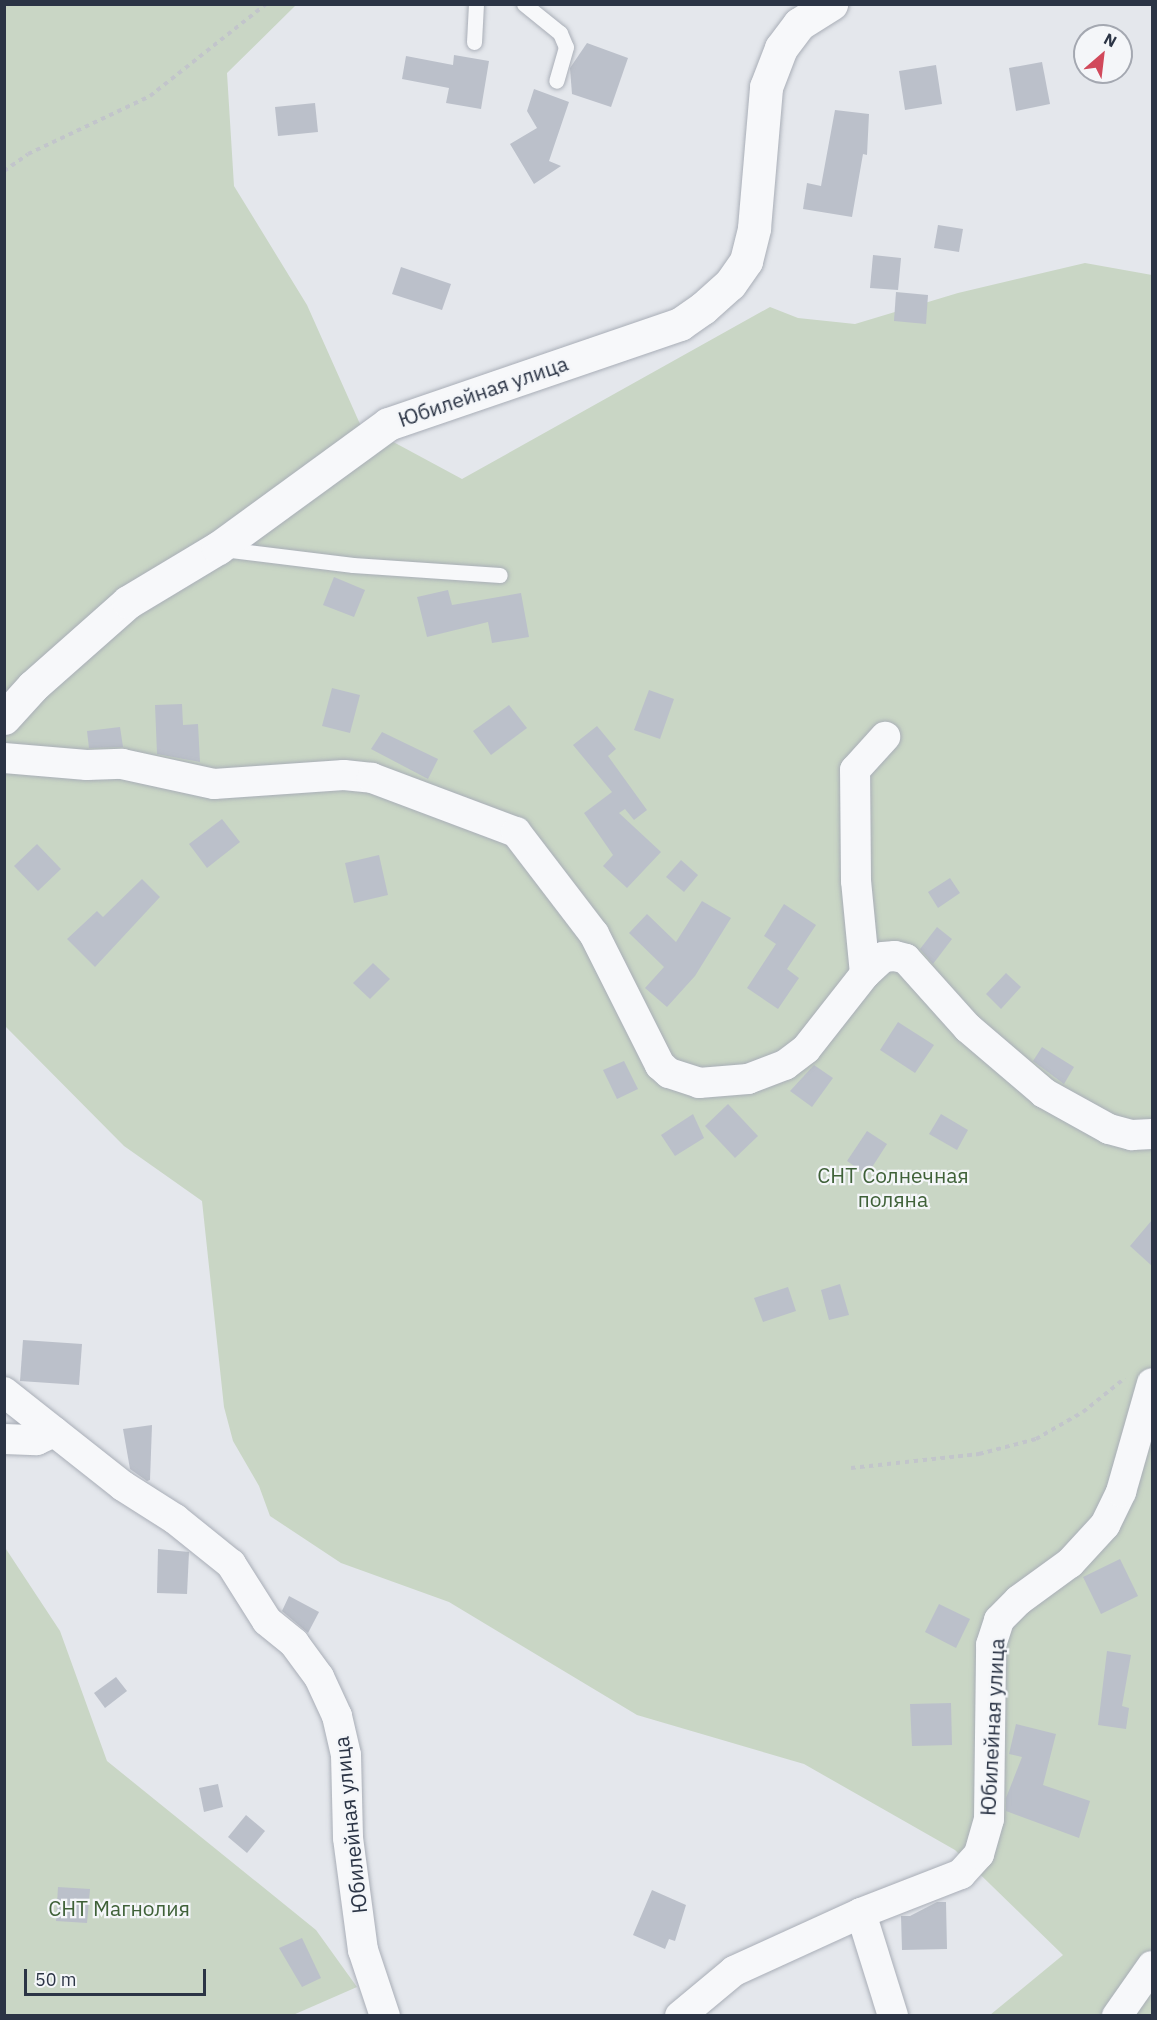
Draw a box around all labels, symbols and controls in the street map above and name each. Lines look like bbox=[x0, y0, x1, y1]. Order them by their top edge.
north arrow bbox=[1073, 24, 1133, 84]
text: N bbox=[1101, 28, 1120, 51]
street label: Юбилейная улица bbox=[395, 350, 571, 432]
park label: СНТ Солнечная поляна bbox=[817, 1162, 969, 1212]
street label: Юбилейная улица bbox=[975, 1637, 1009, 1817]
street label: Юбилейная улица bbox=[328, 1735, 372, 1915]
park label: СНТ Магнолия bbox=[48, 1895, 190, 1921]
scale bar bbox=[27, 1957, 208, 1995]
text: 50 m bbox=[35, 1968, 77, 1991]

